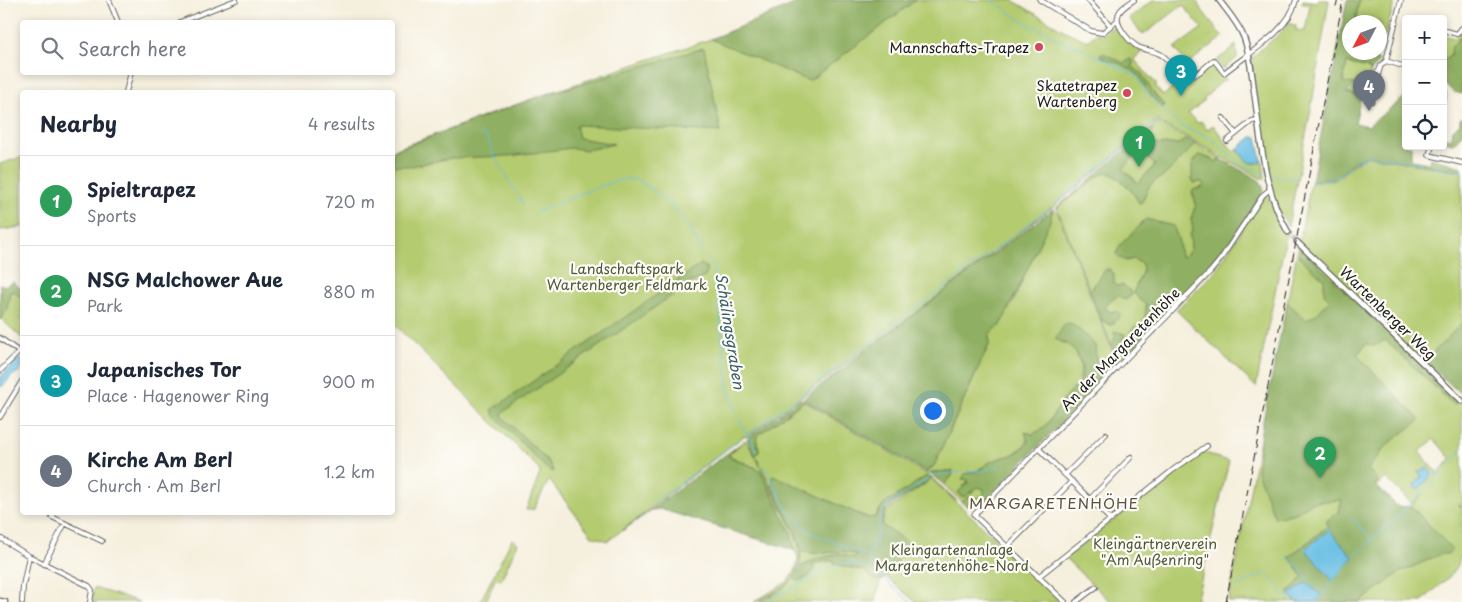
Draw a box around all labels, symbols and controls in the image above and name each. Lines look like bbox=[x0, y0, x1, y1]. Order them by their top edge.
north arrow bbox=[1342, 15, 1387, 60]
map controls bbox=[1402, 15, 1447, 150]
button: + bbox=[1402, 15, 1447, 60]
search box bbox=[20, 20, 395, 75]
icon: search bbox=[38, 34, 66, 62]
text: Search here bbox=[78, 34, 187, 62]
place label: Mannschafts-Trapez bbox=[890, 37, 1029, 58]
marker: Mannschafts-Trapez bbox=[1033, 41, 1045, 53]
pin: 3 bbox=[1165, 55, 1197, 96]
button: − bbox=[1402, 60, 1447, 105]
pin: 4 bbox=[1353, 70, 1385, 111]
place label: Skatetrapez Wartenberg bbox=[1036, 75, 1117, 112]
marker: Skatetrapez Wartenberg bbox=[1121, 87, 1133, 99]
button: locate bbox=[1402, 105, 1447, 150]
text: Nearby bbox=[40, 107, 117, 139]
text: 4 results bbox=[308, 111, 375, 135]
pin: 1 bbox=[1123, 126, 1155, 167]
text: Spieltrapez bbox=[87, 175, 196, 203]
text: 1 bbox=[52, 189, 60, 213]
text: 720 m bbox=[325, 189, 375, 213]
text: Sports bbox=[87, 203, 136, 227]
park label: Landschaftspark Wartenberger Feldmark bbox=[547, 258, 708, 295]
street label: Wartenberger Weg bbox=[1335, 261, 1441, 365]
text: NSG Malchower Aue bbox=[87, 265, 283, 293]
water label: Schälingsgraben bbox=[710, 271, 752, 391]
text: 2 bbox=[50, 279, 62, 303]
text: 880 m bbox=[323, 279, 375, 303]
street label: An der Margaretenhöhe bbox=[1056, 283, 1184, 415]
text: Park bbox=[87, 293, 123, 317]
text: Japanisches Tor bbox=[87, 355, 241, 383]
text: 3 bbox=[51, 369, 61, 393]
text: 900 m bbox=[322, 369, 375, 393]
text: Place · Hagenower Ring bbox=[87, 383, 269, 407]
your location bbox=[920, 398, 946, 424]
pin: 2 bbox=[1304, 437, 1336, 478]
text: Kirche Am Berl bbox=[87, 445, 233, 473]
text: 4 bbox=[51, 459, 61, 483]
text: 1.2 km bbox=[324, 459, 375, 483]
text: Church · Am Berl bbox=[87, 473, 221, 497]
district label: MARGARETENHÖHE bbox=[969, 491, 1139, 514]
park label: Kleingärtnerverein "Am Außenring" bbox=[1093, 533, 1217, 570]
park label: Kleingartenanlage Margaretenhöhe-Nord bbox=[875, 539, 1029, 576]

